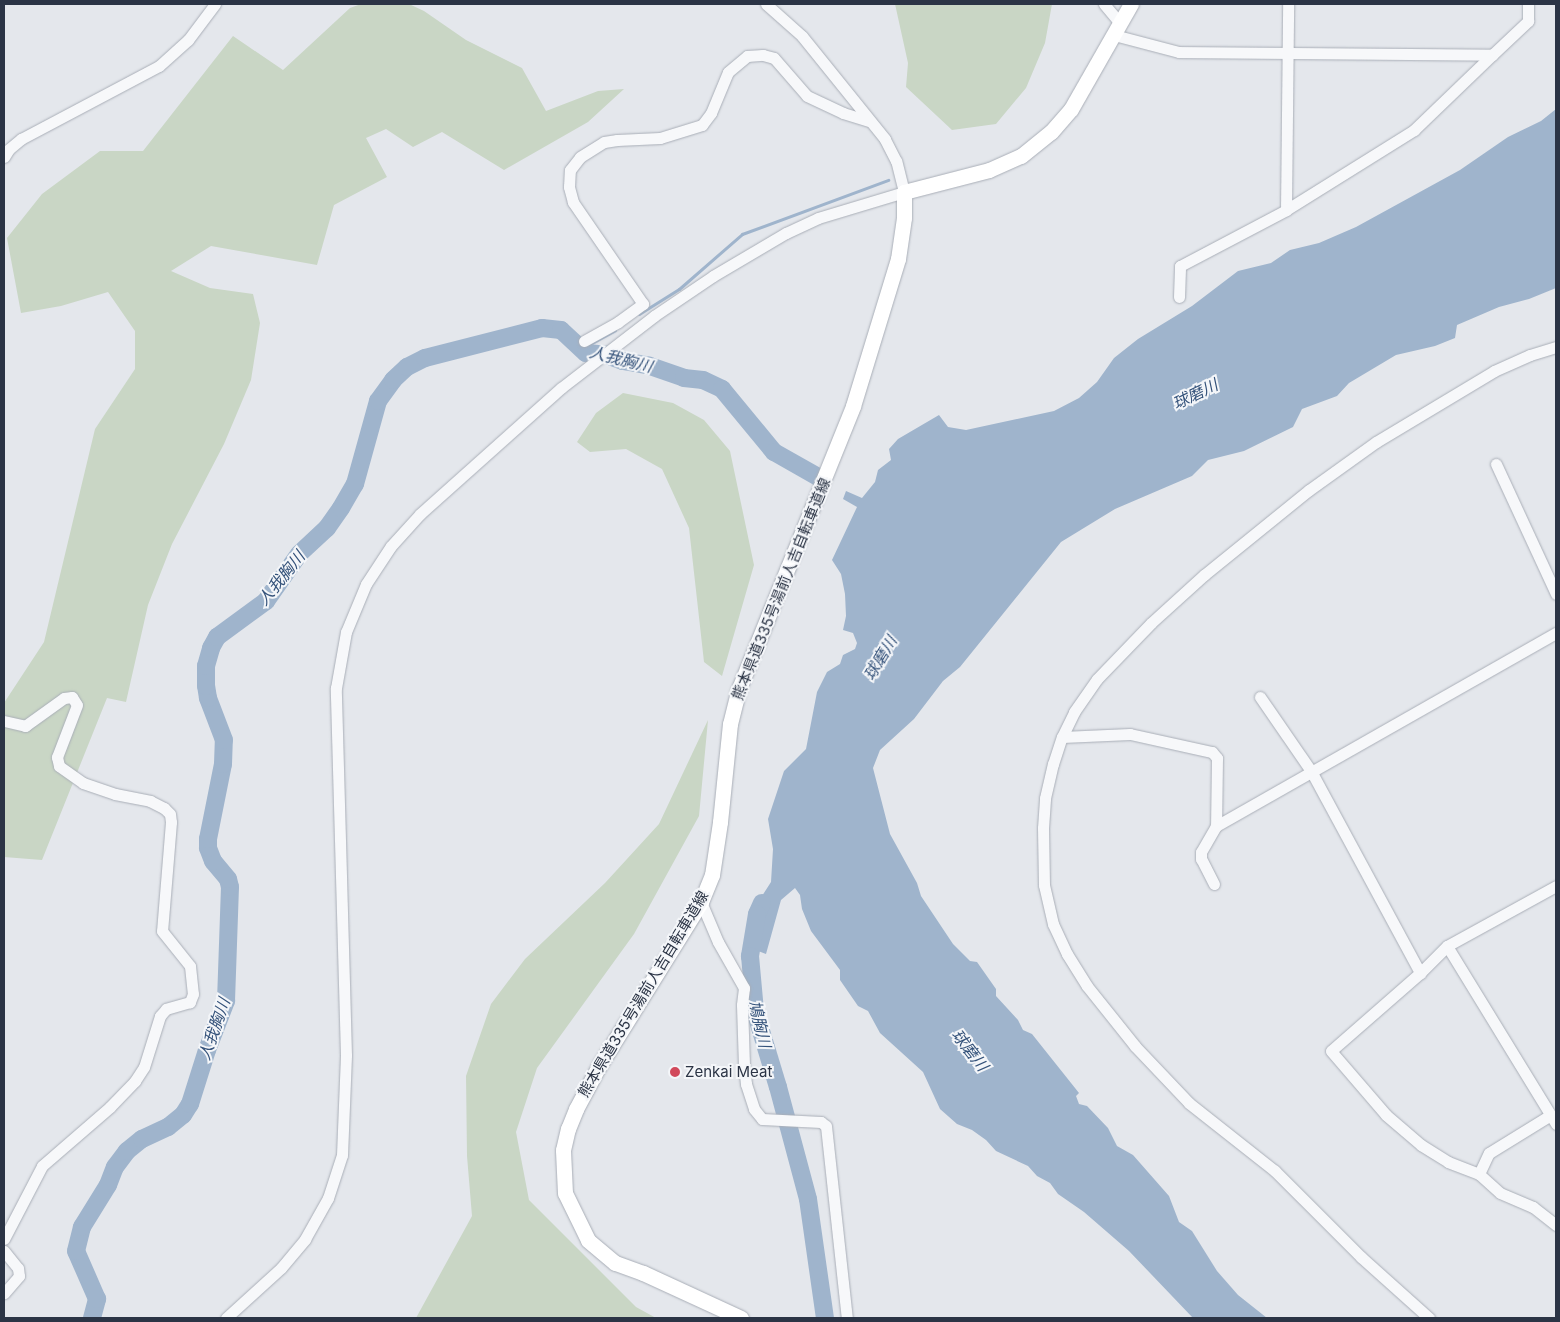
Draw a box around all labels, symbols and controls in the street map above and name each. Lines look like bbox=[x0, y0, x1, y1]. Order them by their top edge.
water label: 人我胸川 bbox=[588, 342, 654, 376]
water label: 球磨川 bbox=[1169, 375, 1221, 413]
street label: 熊本県道335号湯前人吉自転車道線 bbox=[728, 475, 834, 703]
water label: 人我胸川 bbox=[253, 547, 309, 609]
water label: 球磨川 bbox=[859, 632, 901, 684]
street label: 熊本県道335号湯前人吉自転車道線 bbox=[574, 888, 712, 1100]
water label: 人我胸川 bbox=[195, 996, 233, 1062]
water label: 鳩胸川 bbox=[745, 998, 775, 1050]
water label: 球磨川 bbox=[948, 1025, 992, 1075]
place label: Zenkai Meat bbox=[685, 1063, 772, 1081]
marker: Zenkai Meat bbox=[669, 1066, 681, 1078]

